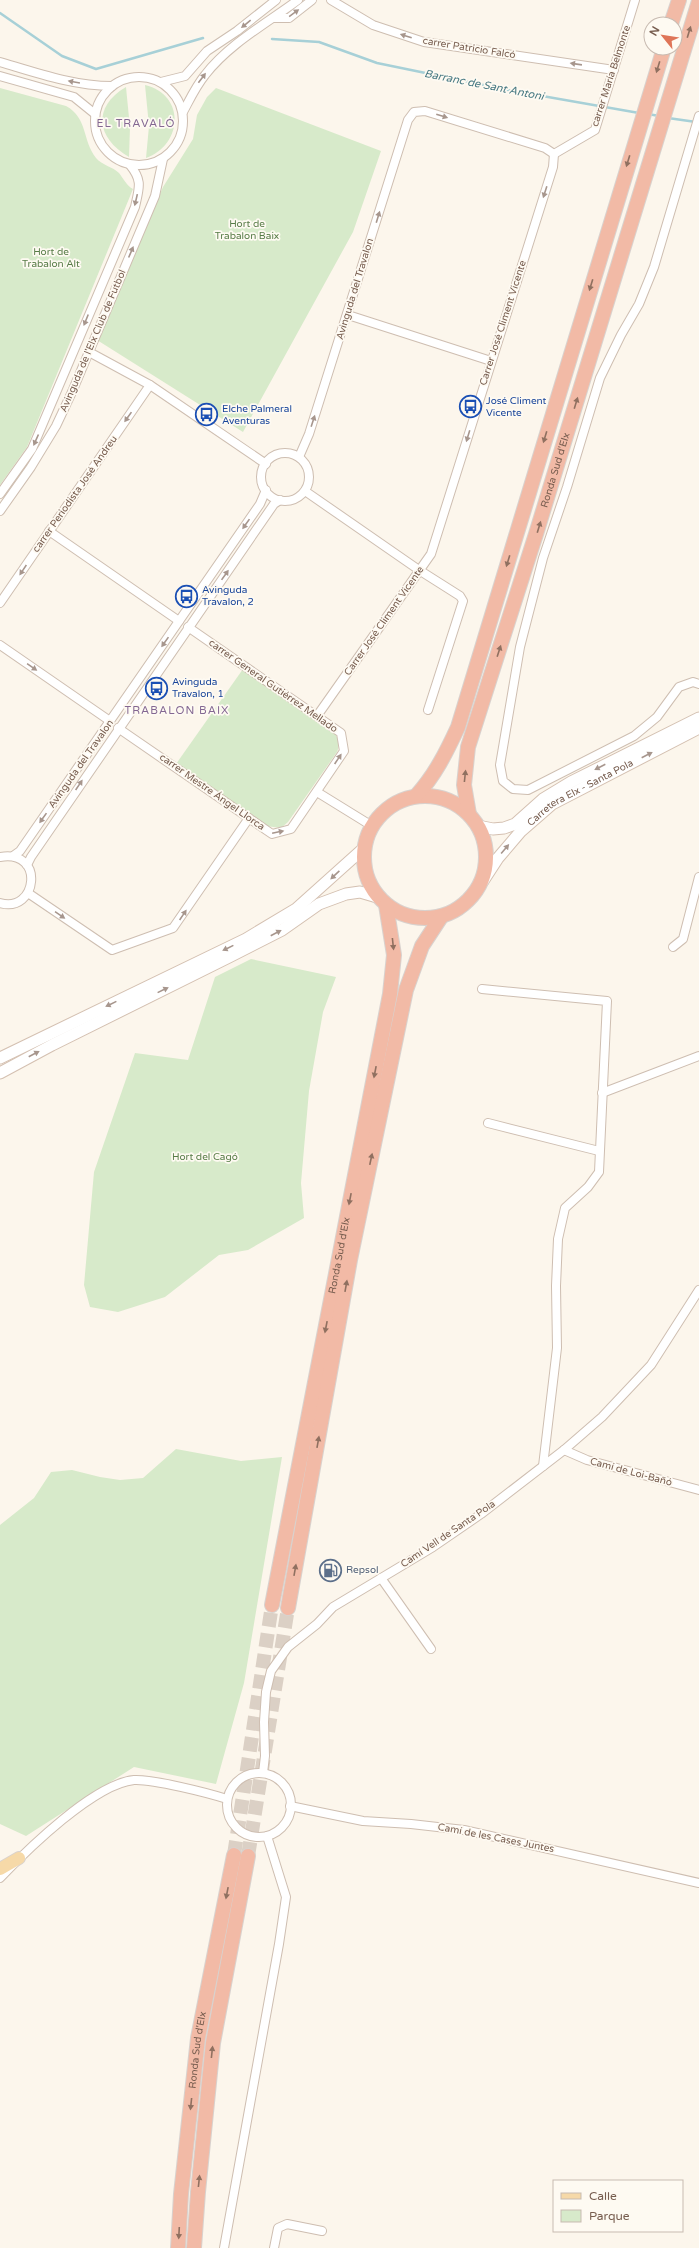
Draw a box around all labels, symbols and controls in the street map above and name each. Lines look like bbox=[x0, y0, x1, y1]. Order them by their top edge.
one-way arrow bbox=[289, 9, 300, 17]
north arrow bbox=[643, 16, 683, 56]
one-way arrow bbox=[240, 20, 251, 29]
street label: carrer María Belmonte bbox=[589, 23, 633, 128]
text: N bbox=[647, 24, 663, 38]
one-way arrow bbox=[686, 26, 692, 38]
one-way arrow bbox=[400, 33, 412, 39]
street label: carrer Patricio Falcó bbox=[422, 35, 516, 61]
one-way arrow bbox=[570, 61, 582, 67]
one-way arrow bbox=[655, 61, 661, 73]
water label: Barranc de Sant Antoni bbox=[423, 67, 546, 103]
one-way arrow bbox=[198, 73, 207, 84]
one-way arrow bbox=[67, 79, 80, 85]
one-way arrow bbox=[436, 113, 448, 119]
district label: EL TRAVALÓ bbox=[96, 116, 176, 130]
one-way arrow bbox=[625, 155, 631, 167]
one-way arrow bbox=[542, 186, 548, 198]
one-way arrow bbox=[133, 194, 139, 206]
one-way arrow bbox=[375, 211, 381, 223]
park label: Hort de Trabalon Baix bbox=[215, 218, 279, 242]
street label: Avinguda del Travalon bbox=[334, 237, 376, 341]
park label: Hort de Trabalon Alt bbox=[22, 246, 80, 270]
one-way arrow bbox=[128, 246, 134, 257]
street label: Carrer José Climent Vicente bbox=[477, 259, 529, 387]
street label: Avinguda de l'Elx Club de Futbol bbox=[57, 268, 129, 414]
one-way arrow bbox=[588, 280, 594, 292]
one-way arrow bbox=[83, 315, 89, 327]
bus stop icon: José Climent Vicente bbox=[457, 394, 483, 420]
place label: José Climent Vicente bbox=[486, 395, 547, 419]
one-way arrow bbox=[573, 396, 579, 408]
bus stop icon: Elche Palmeral Aventuras bbox=[193, 402, 219, 428]
place label: Elche Palmeral Aventuras bbox=[222, 403, 292, 427]
one-way arrow bbox=[124, 412, 132, 422]
one-way arrow bbox=[310, 415, 316, 427]
one-way arrow bbox=[465, 430, 471, 442]
street label: Ronda Sud d'Elx bbox=[538, 431, 573, 509]
one-way arrow bbox=[542, 431, 548, 443]
street label: carrer Periodista José Andreu bbox=[30, 433, 120, 555]
one-way arrow bbox=[32, 434, 38, 446]
one-way arrow bbox=[242, 518, 250, 529]
one-way arrow bbox=[536, 521, 542, 533]
one-way arrow bbox=[505, 555, 511, 567]
street label: Carrer José Climent Vicente bbox=[342, 564, 427, 678]
one-way arrow bbox=[19, 565, 27, 575]
one-way arrow bbox=[221, 570, 229, 580]
bus stop icon: Avinguda Travalon, 2 bbox=[173, 583, 199, 609]
place label: Avinguda Travalon, 2 bbox=[202, 584, 254, 608]
one-way arrow bbox=[161, 637, 169, 647]
street label: carrer General Gutiérrez Mellado bbox=[206, 637, 340, 735]
one-way arrow bbox=[496, 644, 502, 656]
one-way arrow bbox=[27, 663, 37, 671]
bus stop icon: Avinguda Travalon, 1 bbox=[143, 675, 169, 701]
place label: Avinguda Travalon, 1 bbox=[172, 676, 224, 700]
district label: TRABALON BAIX bbox=[125, 704, 229, 717]
street label: Avinguda del Travalon bbox=[46, 717, 116, 811]
street label: carrer Mestre Ángel Llorca bbox=[157, 751, 267, 833]
one-way arrow bbox=[641, 752, 652, 758]
one-way arrow bbox=[334, 754, 342, 764]
street label: Carretera Elx - Santa Pola bbox=[525, 757, 635, 829]
one-way arrow bbox=[594, 764, 606, 770]
one-way arrow bbox=[461, 770, 468, 782]
one-way arrow bbox=[75, 780, 83, 791]
one-way arrow bbox=[39, 813, 47, 823]
one-way arrow bbox=[272, 828, 284, 834]
one-way arrow bbox=[501, 844, 510, 855]
one-way arrow bbox=[330, 870, 340, 880]
one-way arrow bbox=[179, 910, 187, 920]
one-way arrow bbox=[54, 912, 66, 919]
one-way arrow bbox=[270, 929, 282, 936]
one-way arrow bbox=[389, 938, 396, 950]
one-way arrow bbox=[223, 945, 234, 951]
one-way arrow bbox=[157, 987, 169, 993]
one-way arrow bbox=[106, 1001, 117, 1008]
one-way arrow bbox=[28, 1051, 40, 1057]
one-way arrow bbox=[371, 1066, 377, 1078]
park label: Hort del Cagó bbox=[172, 1151, 238, 1163]
one-way arrow bbox=[369, 1153, 375, 1165]
one-way arrow bbox=[347, 1193, 353, 1206]
street label: Ronda Sud d'Elx bbox=[326, 1216, 353, 1295]
one-way arrow bbox=[343, 1280, 349, 1292]
one-way arrow bbox=[322, 1321, 328, 1333]
one-way arrow bbox=[315, 1436, 321, 1448]
street label: Camí de Loi-Bañó bbox=[589, 1455, 673, 1489]
street label: Camí Vell de Santa Pola bbox=[398, 1498, 498, 1570]
fuel station icon: Repsol bbox=[318, 1557, 344, 1583]
one-way arrow bbox=[292, 1564, 298, 1576]
place label: Repsol bbox=[346, 1564, 378, 1576]
street label: Camí de les Cases Juntes bbox=[437, 1821, 555, 1855]
one-way arrow bbox=[223, 1887, 229, 1899]
street label: Ronda Sud d'Elx bbox=[187, 2010, 209, 2089]
one-way arrow bbox=[209, 2046, 216, 2058]
one-way arrow bbox=[188, 2098, 194, 2110]
one-way arrow bbox=[196, 2175, 202, 2187]
legend bbox=[553, 2180, 683, 2232]
text: Calle bbox=[589, 2189, 617, 2203]
text: Parque bbox=[589, 2209, 630, 2223]
one-way arrow bbox=[175, 2227, 182, 2239]

